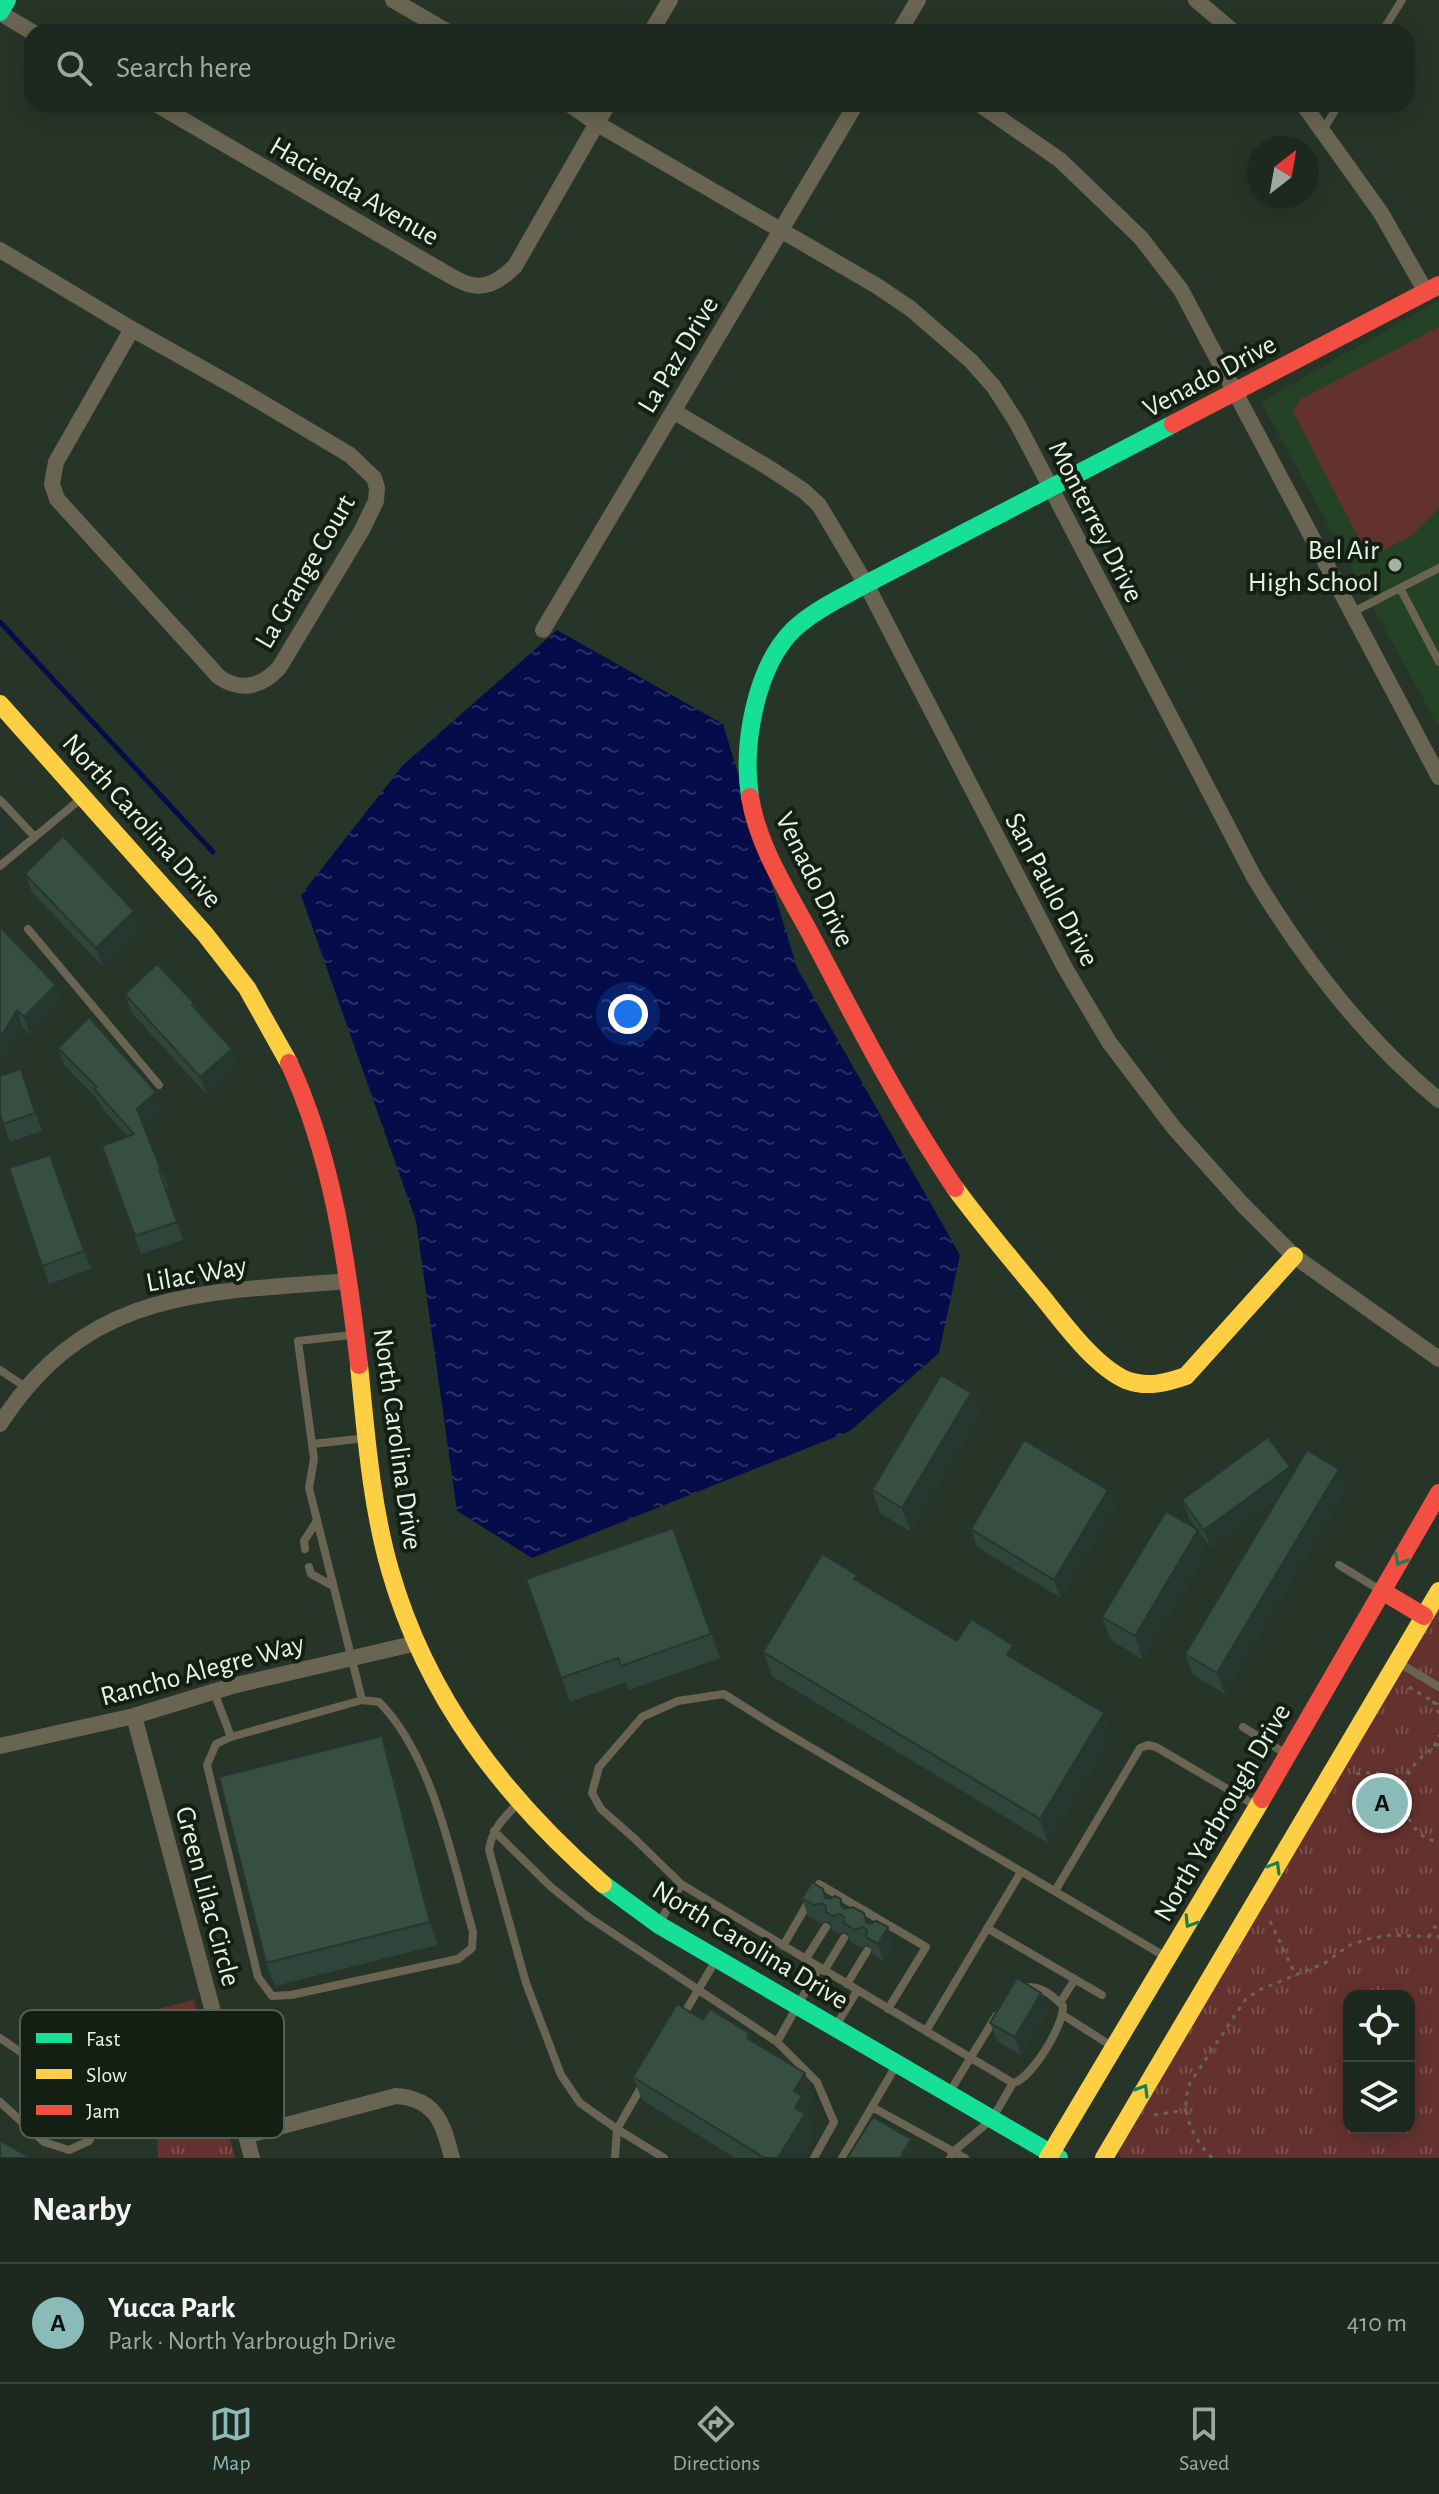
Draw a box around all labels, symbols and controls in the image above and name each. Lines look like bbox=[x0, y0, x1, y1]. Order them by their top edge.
search box bbox=[24, 24, 1415, 112]
icon: search bbox=[52, 46, 96, 90]
text: Search here bbox=[116, 53, 252, 83]
street label: Hacienda Avenue bbox=[265, 132, 443, 251]
north arrow bbox=[1247, 136, 1319, 208]
street label: La Paz Drive bbox=[633, 292, 724, 418]
street label: Venado Drive bbox=[1139, 330, 1281, 423]
street label: Monterrey Drive bbox=[1043, 437, 1148, 607]
street label: La Grange Court bbox=[251, 490, 361, 654]
place label: Bel Air High School bbox=[1248, 537, 1379, 597]
marker: Bel Air High School bbox=[1386, 556, 1404, 574]
street label: North Carolina Drive bbox=[56, 729, 227, 914]
street label: Venado Drive bbox=[770, 808, 859, 952]
street label: San Paulo Drive bbox=[999, 809, 1103, 971]
your location bbox=[608, 994, 648, 1034]
street label: Lilac Way bbox=[144, 1252, 249, 1298]
street label: North Carolina Drive bbox=[368, 1327, 426, 1552]
one-way arrow bbox=[1394, 1551, 1410, 1566]
street label: Rancho Alegre Way bbox=[98, 1630, 307, 1712]
street label: North Yarbrough Drive bbox=[1149, 1699, 1296, 1927]
pin: A bbox=[1356, 1773, 1408, 1833]
street label: Green Lilac Circle bbox=[170, 1804, 244, 1989]
one-way arrow bbox=[1266, 1861, 1281, 1876]
street label: North Carolina Drive bbox=[647, 1876, 853, 2015]
one-way arrow bbox=[1184, 1913, 1199, 1928]
map controls bbox=[1343, 1990, 1415, 2134]
button: locate bbox=[1343, 1990, 1415, 2062]
legend bbox=[20, 2010, 284, 2138]
text: Fast bbox=[86, 2028, 120, 2050]
button: layers bbox=[1343, 2062, 1415, 2134]
text: Slow bbox=[86, 2064, 127, 2086]
one-way arrow bbox=[1133, 2084, 1149, 2099]
text: Jam bbox=[86, 2100, 120, 2122]
text: Nearby bbox=[32, 2193, 131, 2227]
text: Yucca Park bbox=[108, 2293, 235, 2323]
text: A bbox=[50, 2310, 66, 2336]
text: 410 m bbox=[1347, 2310, 1407, 2336]
text: Park · North Yarbrough Drive bbox=[108, 2328, 396, 2354]
tab: Map bbox=[209, 2402, 253, 2476]
tab: Directions bbox=[672, 2402, 760, 2476]
tab: Saved bbox=[1179, 2402, 1229, 2476]

